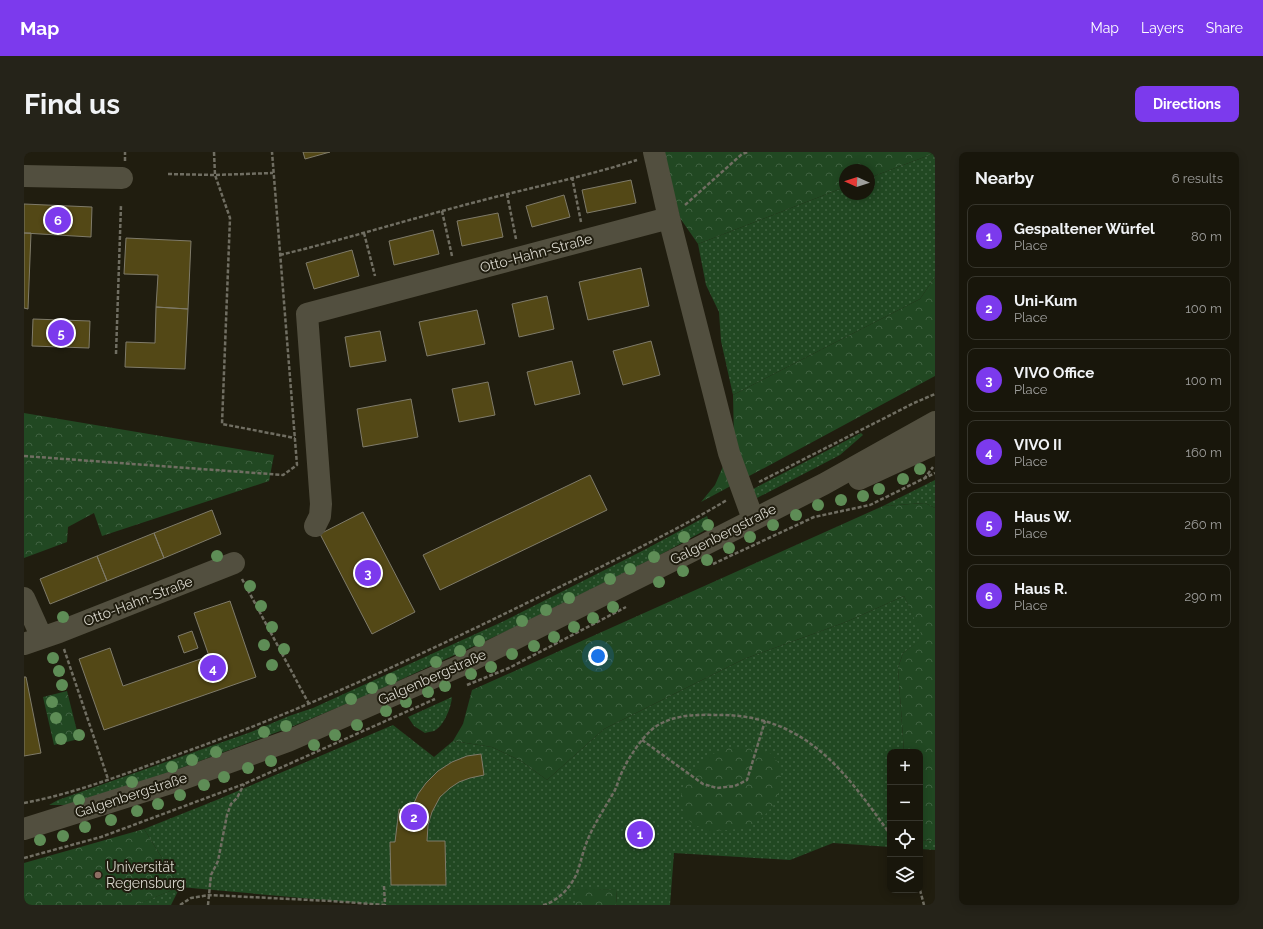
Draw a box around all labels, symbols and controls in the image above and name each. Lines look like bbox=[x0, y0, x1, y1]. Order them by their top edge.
text: Map bbox=[20, 17, 59, 39]
text: Map bbox=[1091, 20, 1119, 36]
text: Layers bbox=[1141, 20, 1184, 36]
text: Share bbox=[1206, 20, 1243, 36]
button: Directions bbox=[1135, 86, 1239, 122]
text: Find us bbox=[24, 88, 120, 121]
north arrow bbox=[839, 164, 875, 200]
text: Nearby bbox=[975, 168, 1034, 188]
text: 6 results bbox=[1172, 171, 1223, 186]
pin: 6 bbox=[45, 205, 71, 235]
text: Gespaltener Würfel bbox=[1014, 220, 1155, 238]
text: 1 bbox=[986, 229, 992, 244]
text: 80 m bbox=[1191, 229, 1222, 244]
street label: Otto-Hahn-Straße bbox=[478, 230, 594, 276]
text: Place bbox=[1014, 238, 1047, 253]
text: Uni-Kum bbox=[1014, 292, 1077, 310]
text: 2 bbox=[985, 301, 993, 316]
text: 100 m bbox=[1185, 301, 1222, 316]
text: Place bbox=[1014, 310, 1047, 325]
pin: 5 bbox=[48, 318, 74, 348]
text: VIVO Office bbox=[1014, 364, 1094, 382]
text: 3 bbox=[985, 373, 993, 388]
text: 100 m bbox=[1185, 373, 1222, 388]
text: Place bbox=[1014, 382, 1047, 397]
text: VIVO II bbox=[1014, 436, 1062, 454]
text: 4 bbox=[985, 445, 993, 460]
text: 160 m bbox=[1185, 445, 1222, 460]
text: Place bbox=[1014, 454, 1047, 469]
street label: Galgenbergstraße bbox=[667, 500, 779, 568]
text: Haus W. bbox=[1014, 508, 1072, 526]
text: 5 bbox=[985, 517, 993, 532]
text: 260 m bbox=[1184, 517, 1222, 532]
text: Place bbox=[1014, 526, 1047, 541]
pin: 3 bbox=[355, 558, 381, 588]
street label: Otto-Hahn-Straße bbox=[81, 573, 195, 629]
text: Haus R. bbox=[1014, 580, 1067, 598]
text: 6 bbox=[985, 589, 993, 604]
text: 290 m bbox=[1184, 589, 1222, 604]
text: Place bbox=[1014, 598, 1047, 613]
street label: Galgenbergstraße bbox=[375, 646, 489, 708]
your location bbox=[588, 646, 608, 666]
pin: 4 bbox=[200, 653, 226, 683]
map controls bbox=[887, 749, 923, 893]
button: + bbox=[887, 749, 923, 785]
street label: Galgenbergstraße bbox=[73, 769, 189, 821]
button: − bbox=[887, 785, 923, 821]
pin: 2 bbox=[401, 802, 427, 832]
pin: 1 bbox=[627, 819, 653, 849]
button: locate bbox=[887, 821, 923, 857]
button: layers bbox=[887, 857, 923, 893]
place label: Universität Regensburg bbox=[106, 859, 185, 891]
marker: Universität Regensburg bbox=[93, 870, 103, 880]

